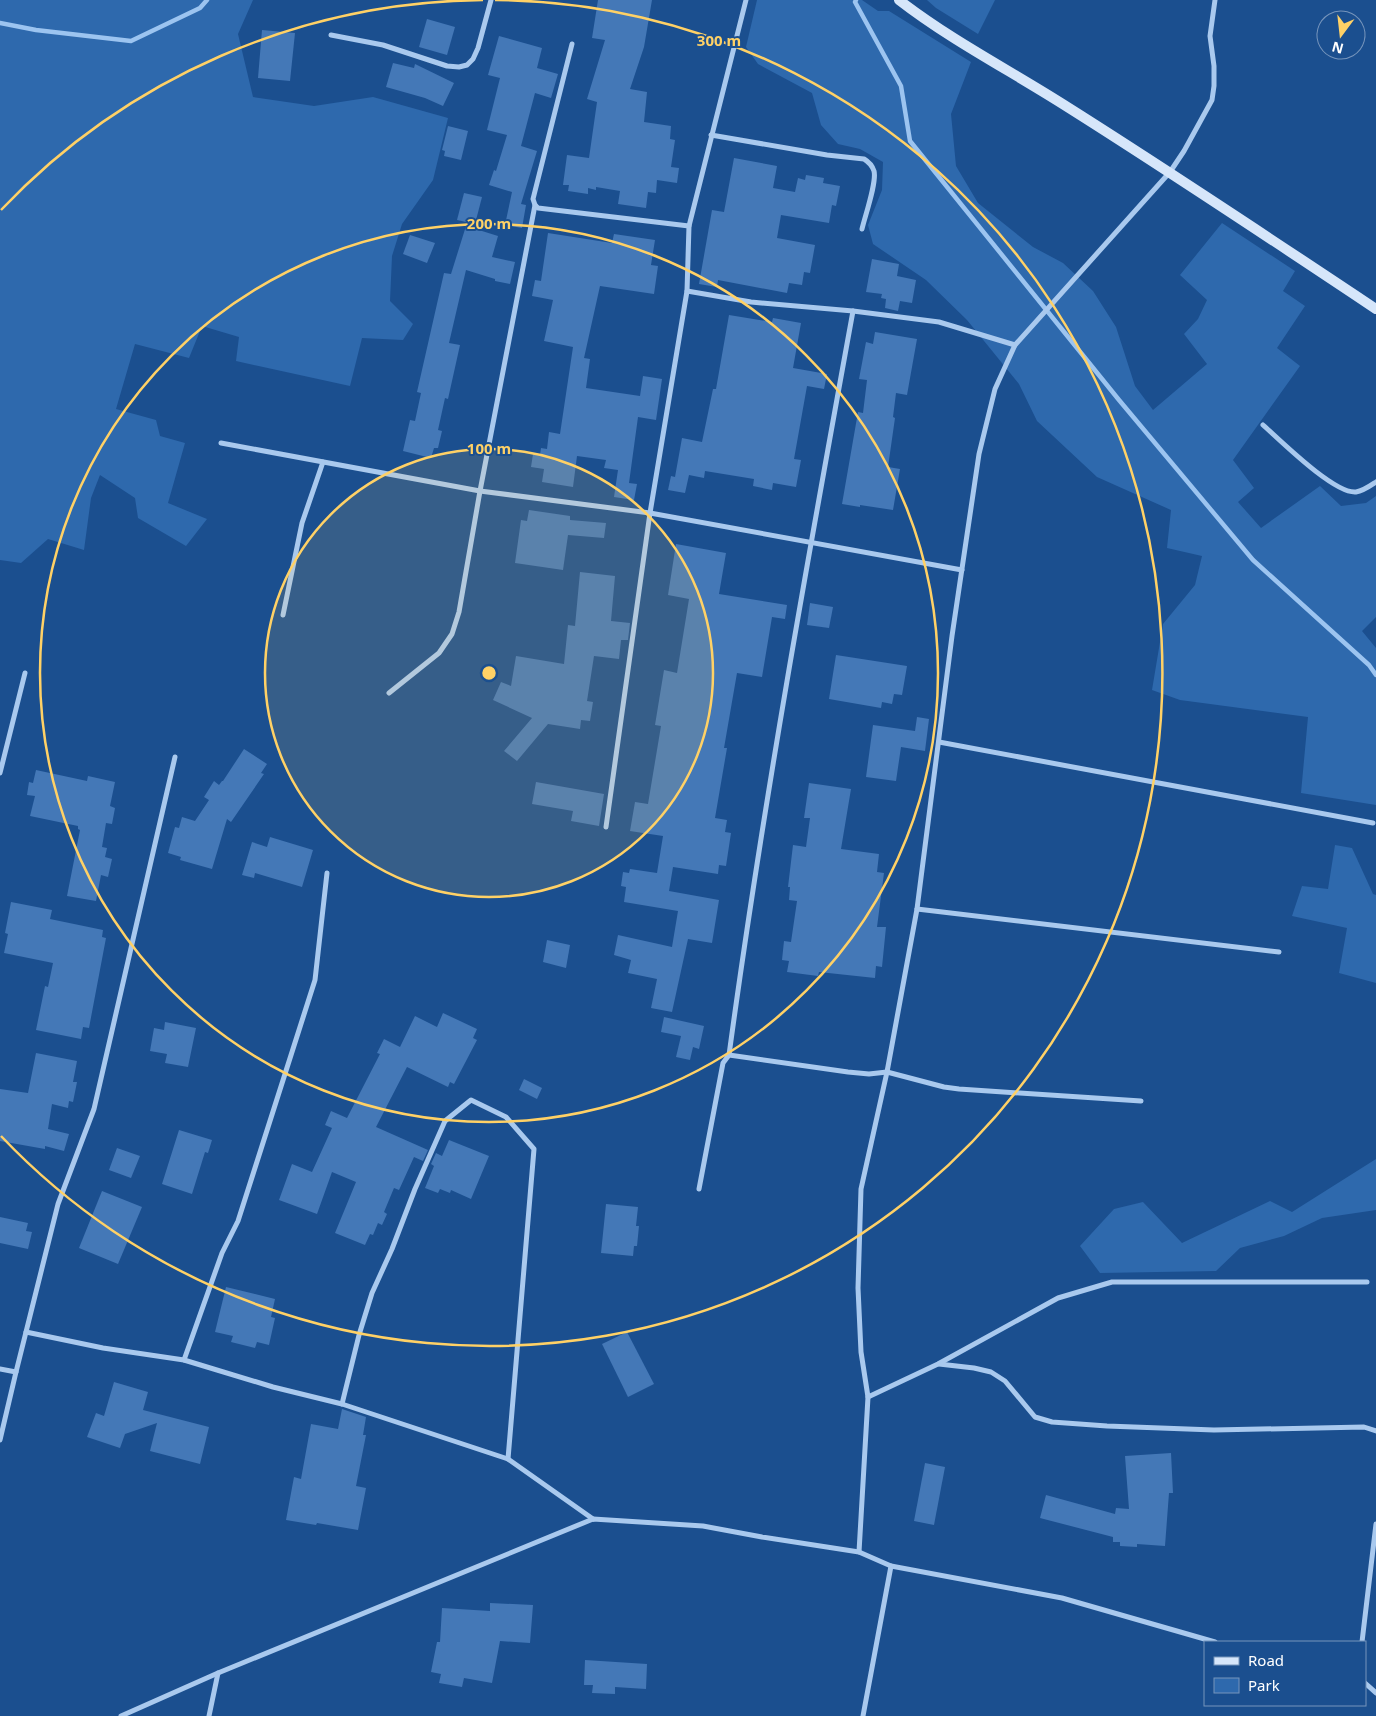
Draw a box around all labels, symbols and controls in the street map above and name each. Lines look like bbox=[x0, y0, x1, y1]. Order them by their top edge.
north arrow bbox=[1316, 10, 1366, 60]
text: 300 m bbox=[697, 30, 741, 50]
text: N bbox=[1330, 37, 1345, 59]
text: 200 m bbox=[467, 213, 511, 233]
text: 100 m bbox=[467, 438, 511, 458]
centre of rings bbox=[480, 664, 498, 682]
legend bbox=[1204, 1641, 1366, 1706]
text: Road bbox=[1248, 1650, 1284, 1670]
text: Park bbox=[1248, 1675, 1280, 1695]

